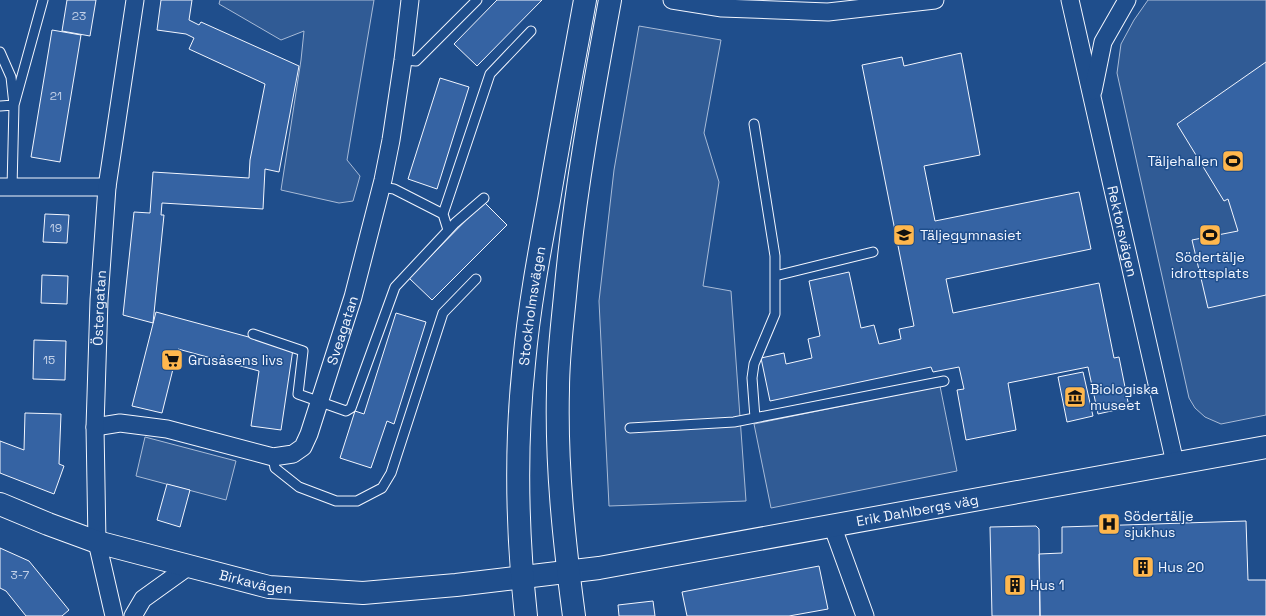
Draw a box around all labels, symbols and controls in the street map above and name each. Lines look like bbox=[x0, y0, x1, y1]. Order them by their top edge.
house number: 23 bbox=[72, 8, 86, 24]
house number: 21 bbox=[50, 88, 62, 104]
sports icon: Täljehallen bbox=[1220, 148, 1246, 174]
place label: Täljehallen bbox=[1147, 152, 1218, 170]
street label: Rektorsvägen bbox=[1103, 184, 1141, 278]
house number: 19 bbox=[50, 220, 62, 236]
school or university icon: Täljegymnasiet bbox=[891, 222, 917, 248]
sports icon: Södertälje idrottsplats bbox=[1197, 222, 1223, 248]
place label: Täljegymnasiet bbox=[920, 226, 1022, 244]
street label: Stockholmsvägen bbox=[515, 245, 549, 366]
place label: Södertälje idrottsplats bbox=[1171, 248, 1249, 282]
street label: Östergatan bbox=[89, 270, 110, 346]
street label: Sveagatan bbox=[323, 293, 362, 367]
supermarket icon: Grusåsens livs bbox=[159, 347, 185, 373]
place label: Grusåsens livs bbox=[188, 351, 283, 369]
house number: 15 bbox=[43, 352, 55, 368]
place label: Biologiska museet bbox=[1090, 380, 1159, 414]
museum icon: Biologiska museet bbox=[1062, 384, 1088, 410]
street label: Erik Dahlbergs väg bbox=[855, 490, 980, 530]
place label: Södertälje sjukhus bbox=[1124, 507, 1193, 541]
hospital icon: Södertälje sjukhus bbox=[1096, 511, 1122, 537]
building icon: Hus 20 bbox=[1130, 554, 1156, 580]
place label: Hus 20 bbox=[1158, 558, 1204, 576]
street label: Birkavägen bbox=[217, 565, 293, 597]
house number: 3-7 bbox=[11, 567, 30, 583]
building icon: Hus 1 bbox=[1002, 572, 1028, 598]
place label: Hus 1 bbox=[1030, 576, 1065, 594]

